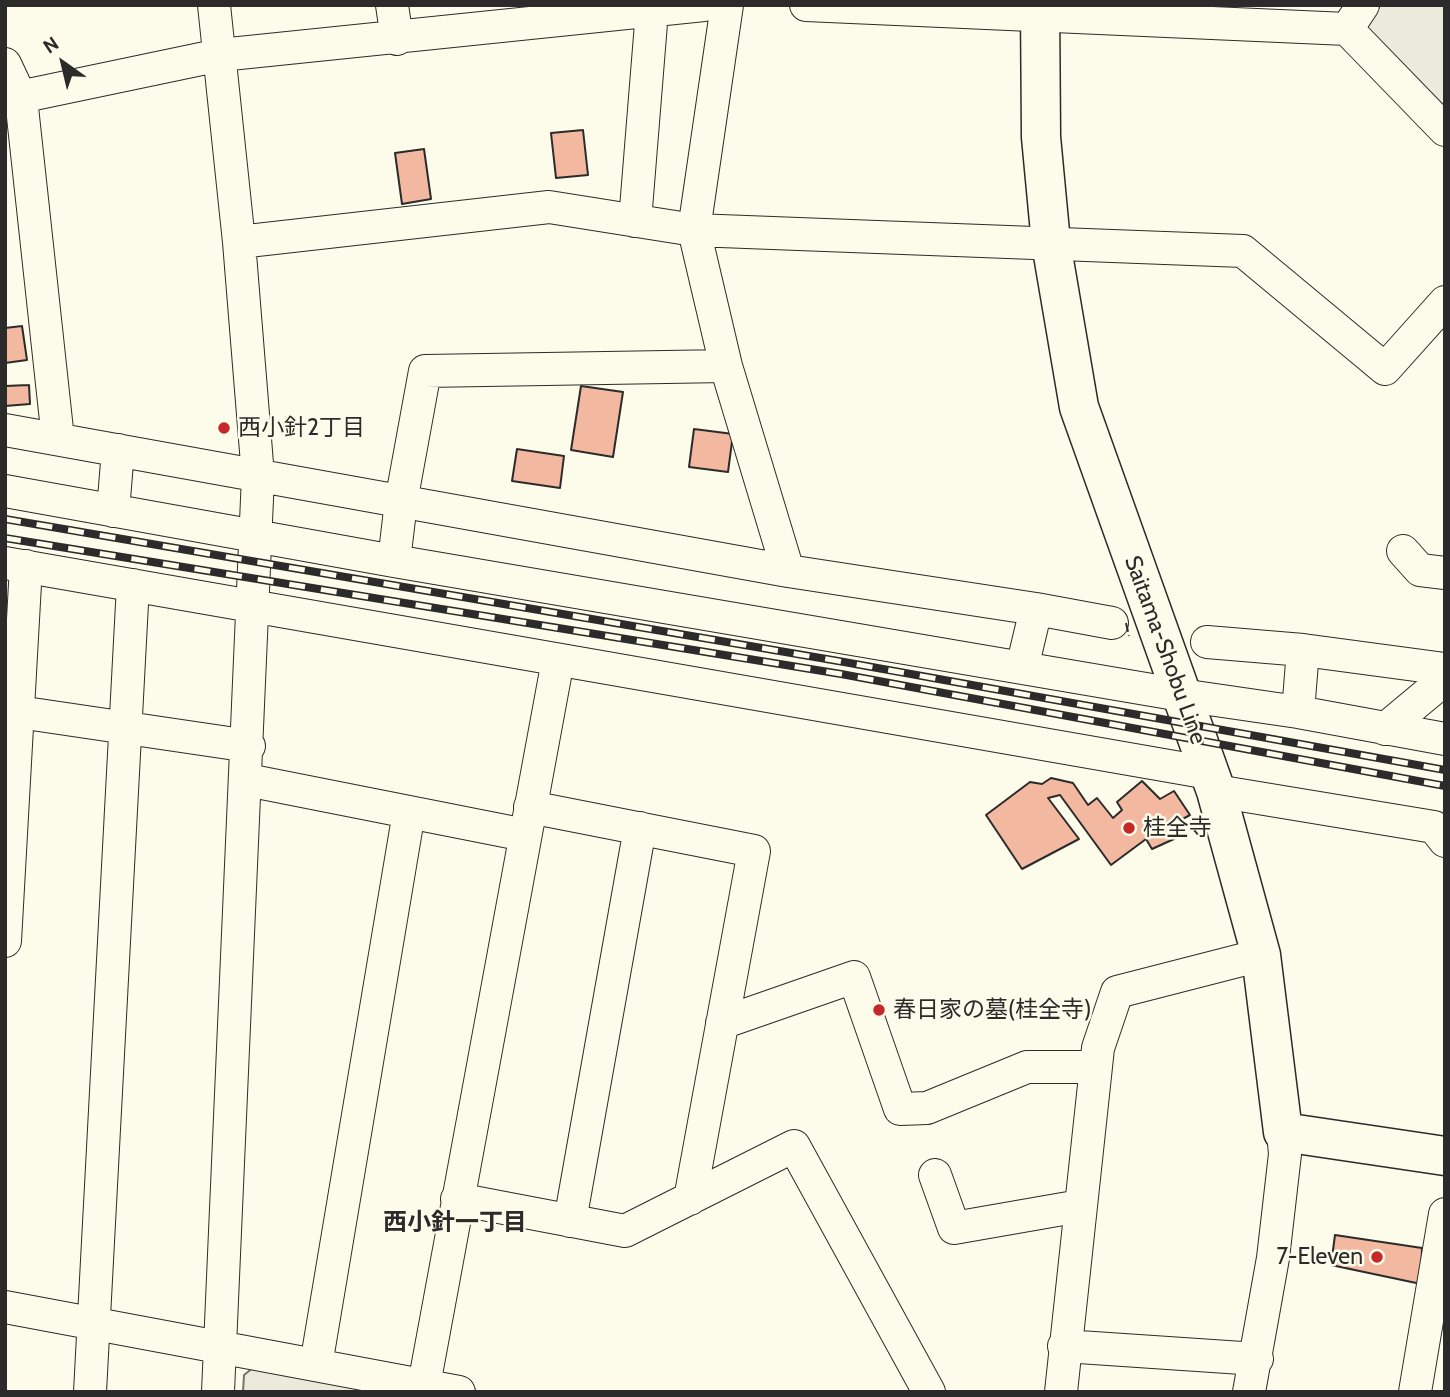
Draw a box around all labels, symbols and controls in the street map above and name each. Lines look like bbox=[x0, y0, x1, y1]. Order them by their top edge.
north arrow bbox=[28, 28, 98, 98]
text: N bbox=[39, 32, 63, 58]
place label: 西小針2丁目 bbox=[238, 414, 365, 442]
marker: 西小針2丁目 bbox=[216, 420, 232, 436]
street label: Saitama-Shobu Line bbox=[1118, 552, 1212, 748]
place label: 桂全寺 bbox=[1143, 814, 1212, 842]
marker: 桂全寺 bbox=[1121, 820, 1137, 836]
place label: 春日家の墓(桂全寺) bbox=[893, 996, 1091, 1024]
marker: 春日家の墓(桂全寺) bbox=[871, 1002, 887, 1018]
district label: 西小針一丁目 bbox=[383, 1209, 527, 1237]
place label: 7-Eleven bbox=[1277, 1243, 1363, 1271]
marker: 7-Eleven bbox=[1369, 1249, 1385, 1265]

